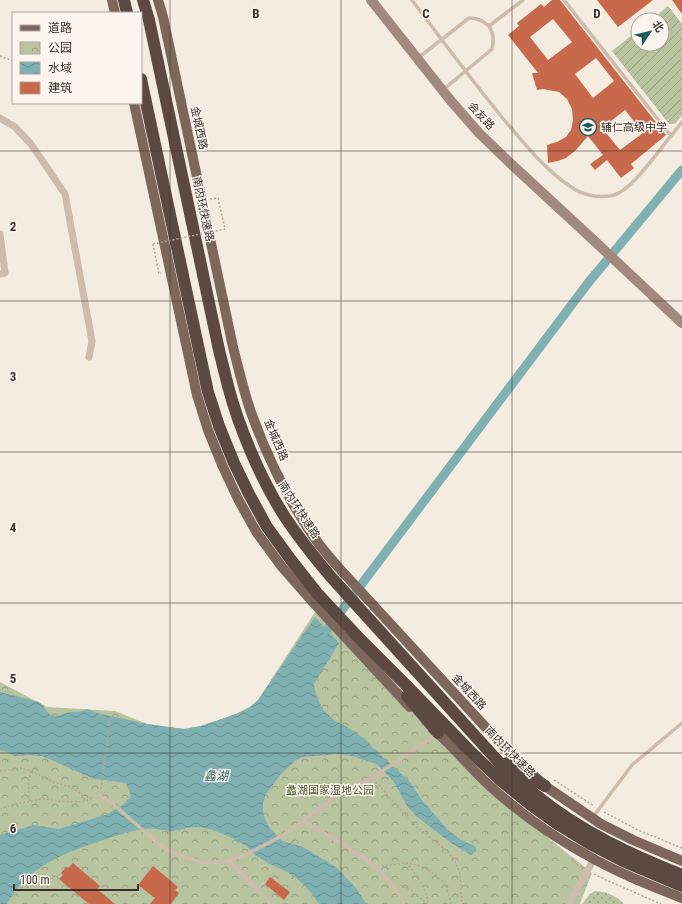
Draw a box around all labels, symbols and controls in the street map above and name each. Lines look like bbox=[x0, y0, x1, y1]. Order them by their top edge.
text: B bbox=[252, 6, 260, 21]
text: C bbox=[422, 6, 430, 21]
text: D bbox=[593, 6, 601, 21]
legend bbox=[12, 12, 142, 104]
north arrow bbox=[630, 12, 670, 52]
text: 北 bbox=[649, 18, 666, 35]
text: 道路 bbox=[48, 21, 72, 35]
text: 公园 bbox=[48, 41, 72, 55]
text: 水域 bbox=[48, 61, 72, 75]
text: 建筑 bbox=[48, 81, 72, 95]
street label: 会友路 bbox=[465, 99, 497, 133]
street label: 金城西路 bbox=[188, 105, 210, 151]
school or university icon: 辅仁高级中学 bbox=[578, 117, 598, 137]
place label: 辅仁高级中学 bbox=[601, 121, 667, 134]
street label: 南内环快速路 bbox=[190, 175, 216, 243]
text: 2 bbox=[10, 219, 17, 234]
text: 3 bbox=[10, 369, 16, 384]
street label: 金城西路 bbox=[261, 417, 291, 463]
street label: 南内环快速路 bbox=[276, 479, 322, 541]
text: 4 bbox=[10, 520, 17, 535]
text: 5 bbox=[10, 671, 17, 686]
street label: 金城西路 bbox=[449, 671, 489, 713]
street label: 南内环快速路 bbox=[482, 724, 538, 780]
water label: 蠡湖 bbox=[204, 769, 230, 783]
park label: 蠡湖国家湿地公园 bbox=[286, 784, 374, 797]
text: 6 bbox=[10, 821, 17, 836]
scale bar bbox=[14, 866, 138, 892]
text: 100 m bbox=[20, 873, 50, 887]

